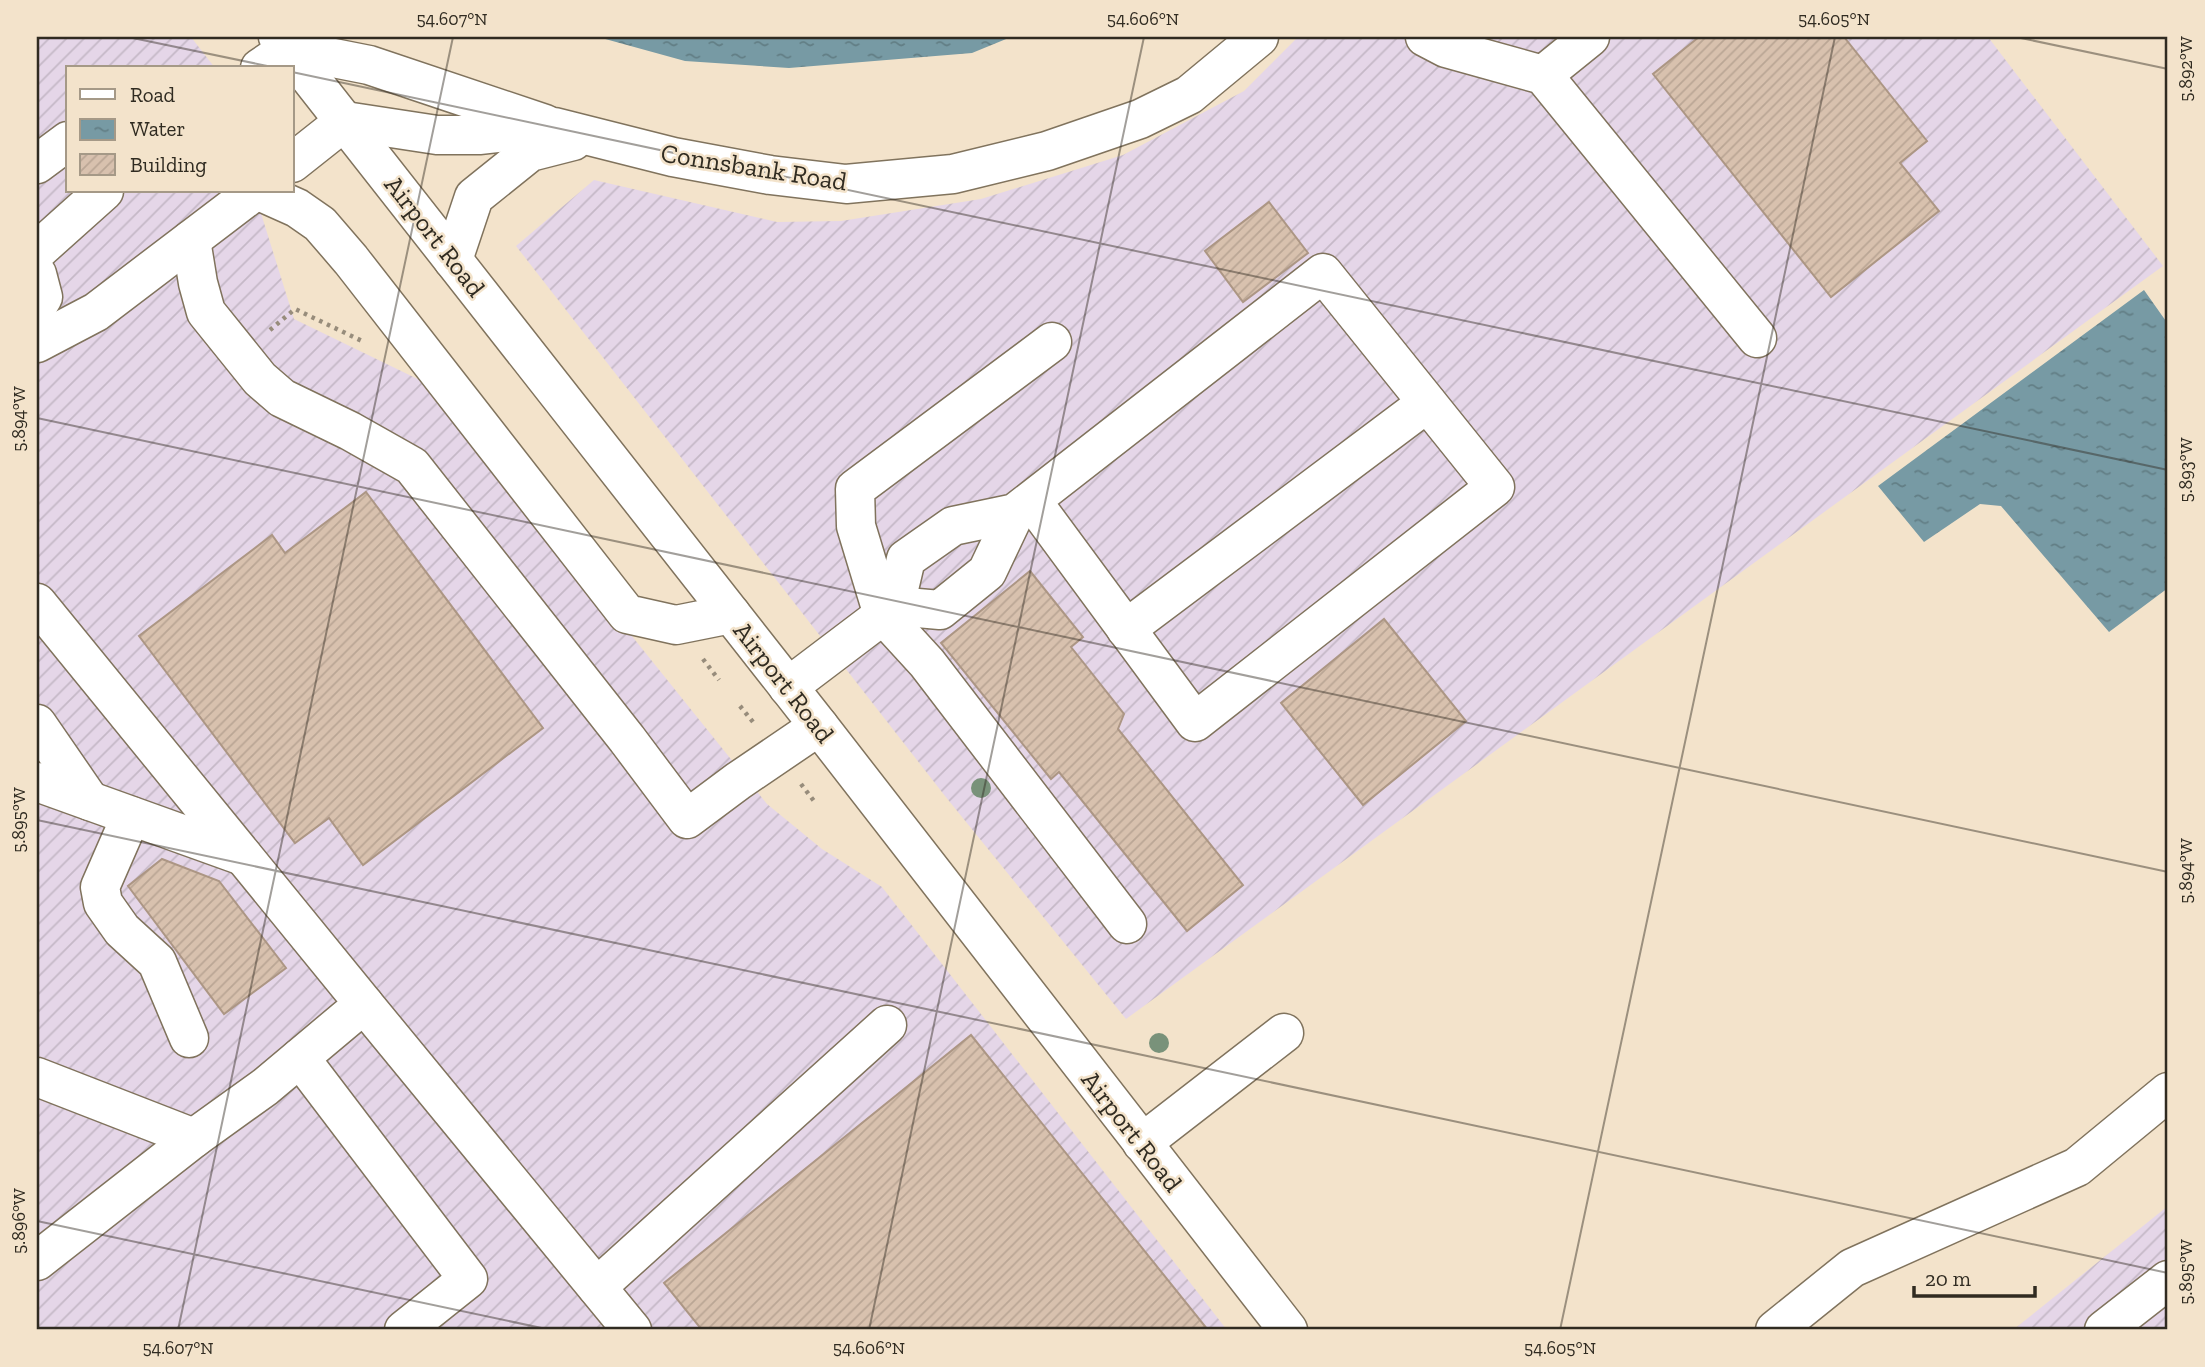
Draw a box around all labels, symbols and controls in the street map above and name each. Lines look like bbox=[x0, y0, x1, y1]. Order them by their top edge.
text: 54.607°N bbox=[416, 8, 488, 30]
text: 54.606°N bbox=[1107, 8, 1179, 30]
text: 54.605°N bbox=[1798, 8, 1870, 30]
text: 5.892°W bbox=[2175, 36, 2197, 102]
legend bbox=[66, 66, 294, 192]
text: Road bbox=[130, 82, 176, 107]
text: Water bbox=[130, 116, 185, 141]
street label: Connsbank Road bbox=[659, 136, 849, 198]
text: Building bbox=[130, 152, 207, 177]
street label: Airport Road bbox=[378, 169, 492, 303]
text: 5.894°W bbox=[8, 386, 30, 452]
text: 5.893°W bbox=[2175, 437, 2197, 503]
street label: Airport Road bbox=[727, 615, 841, 749]
text: 5.895°W bbox=[8, 787, 30, 853]
text: 5.894°W bbox=[2175, 838, 2197, 904]
street label: Airport Road bbox=[1075, 1064, 1189, 1198]
text: 5.896°W bbox=[8, 1188, 30, 1254]
text: 5.895°W bbox=[2175, 1239, 2197, 1305]
scale bar bbox=[1914, 1255, 2035, 1299]
text: 20 m bbox=[1925, 1266, 1971, 1291]
text: 54.607°N bbox=[142, 1337, 214, 1359]
text: 54.606°N bbox=[833, 1337, 905, 1359]
text: 54.605°N bbox=[1524, 1337, 1596, 1359]

